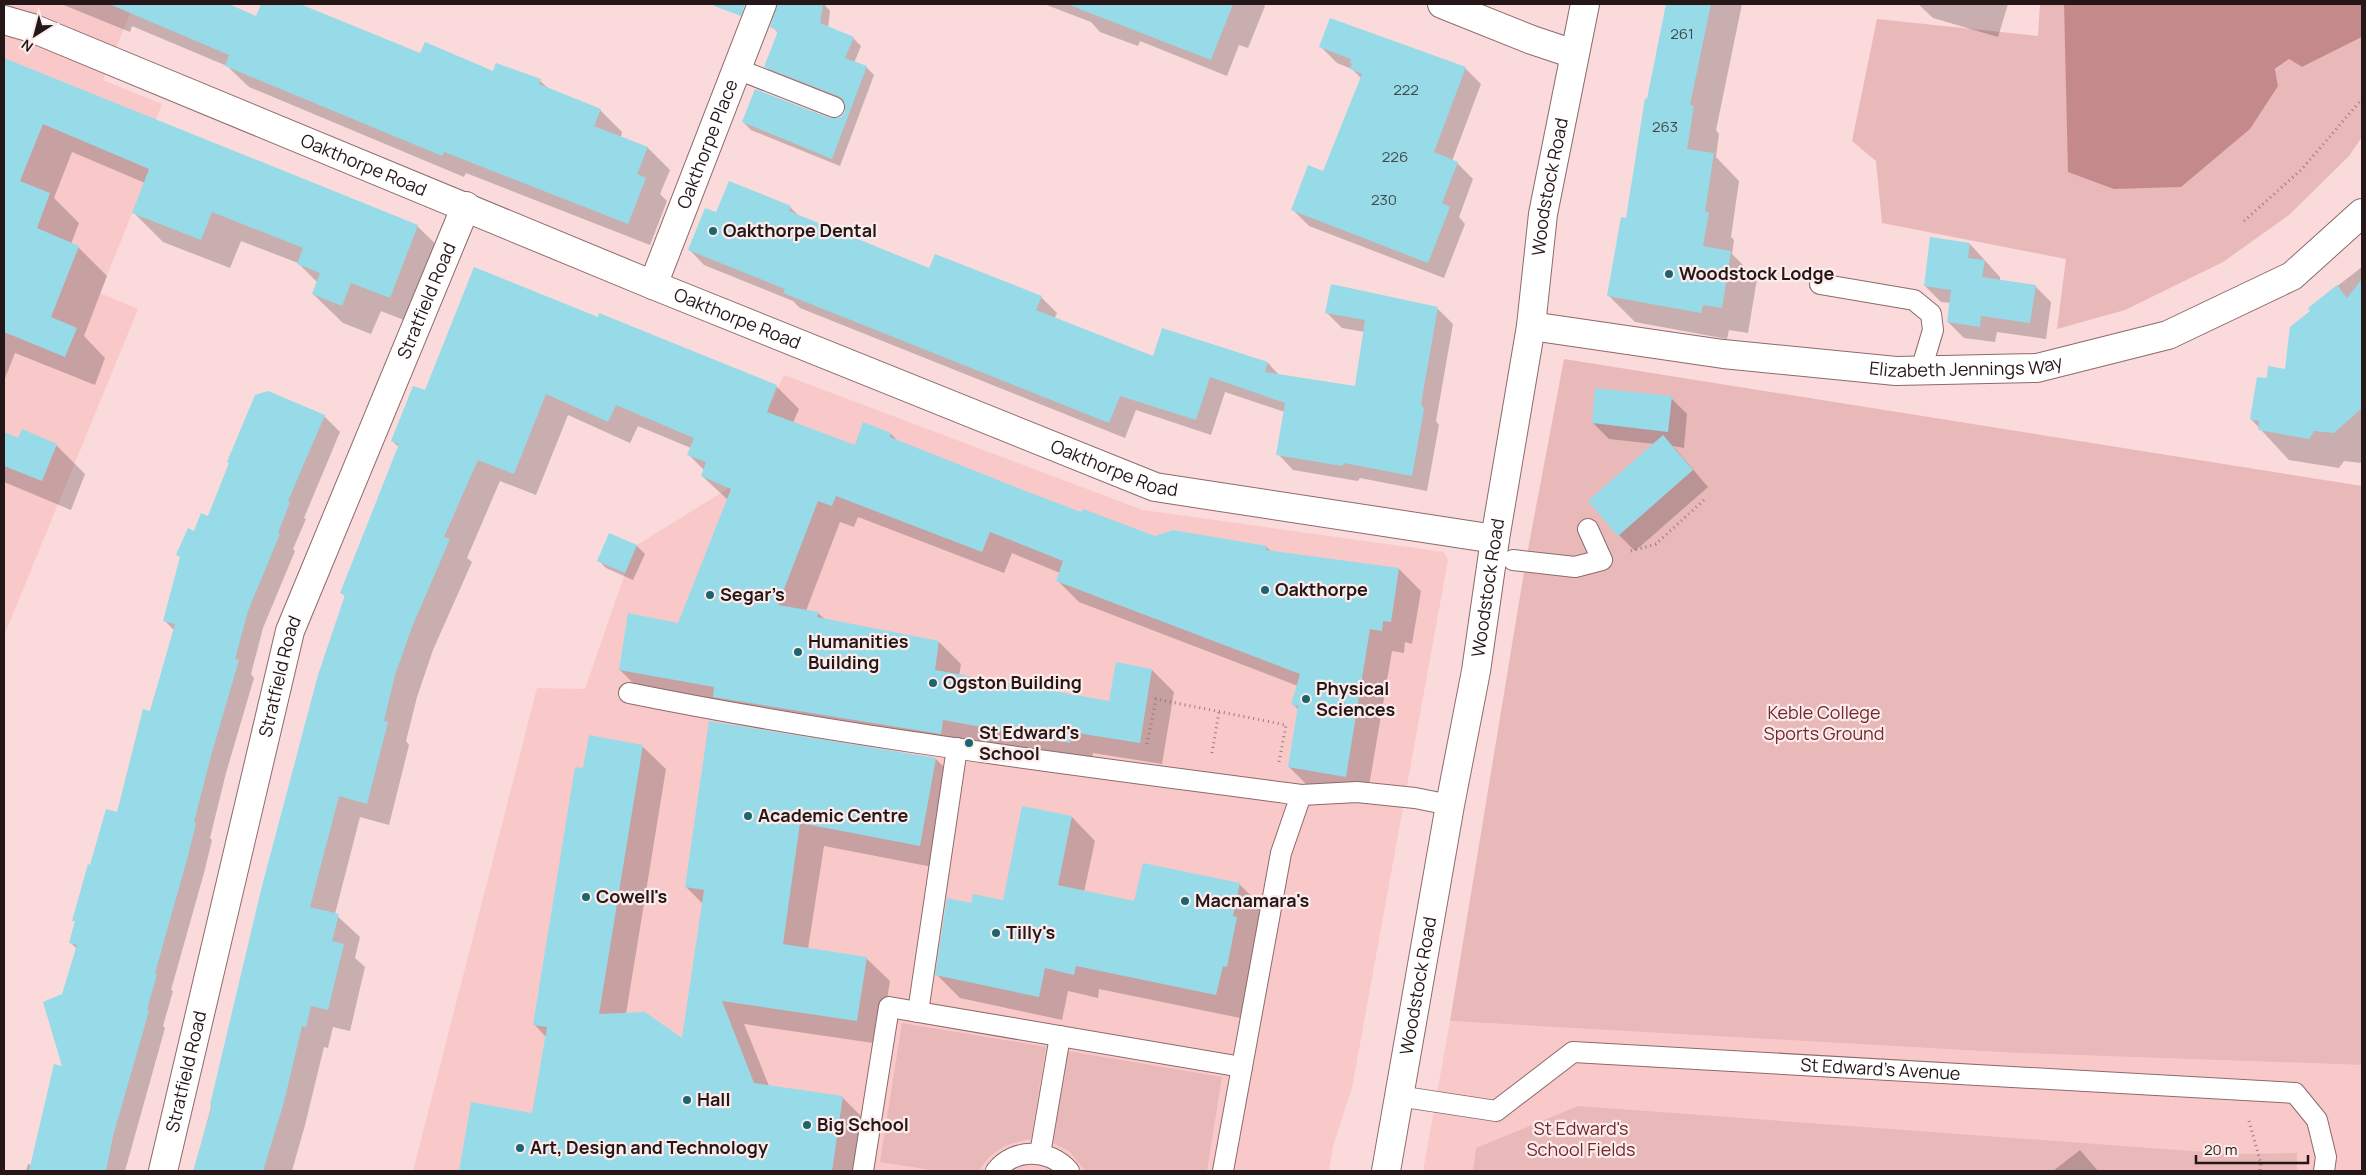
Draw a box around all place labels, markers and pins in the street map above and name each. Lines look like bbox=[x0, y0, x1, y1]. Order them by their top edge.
place label: Oakthorpe Dental bbox=[723, 218, 877, 242]
marker: Oakthorpe Dental bbox=[707, 225, 719, 237]
place label: Woodstock Lodge bbox=[1679, 261, 1835, 285]
marker: Woodstock Lodge bbox=[1663, 268, 1675, 280]
place label: Oakthorpe bbox=[1275, 577, 1368, 601]
place label: Segar’s bbox=[720, 582, 785, 606]
marker: Oakthorpe bbox=[1259, 584, 1271, 596]
marker: Segar’s bbox=[704, 589, 716, 601]
place label: Humanities Building bbox=[808, 629, 909, 674]
marker: Humanities Building bbox=[792, 646, 804, 658]
place label: Ogston Building bbox=[943, 670, 1082, 694]
place label: Physical Sciences bbox=[1316, 676, 1396, 721]
marker: Ogston Building bbox=[927, 677, 939, 689]
marker: Physical Sciences bbox=[1300, 693, 1312, 705]
place label: St Edward's School bbox=[979, 720, 1079, 765]
marker: St Edward's School bbox=[963, 737, 975, 749]
place label: Academic Centre bbox=[758, 803, 908, 827]
marker: Academic Centre bbox=[742, 810, 754, 822]
place label: Cowell's bbox=[596, 884, 667, 908]
place label: Macnamara's bbox=[1195, 888, 1310, 912]
marker: Cowell's bbox=[580, 891, 592, 903]
marker: Macnamara's bbox=[1179, 895, 1191, 907]
place label: Tilly's bbox=[1006, 920, 1055, 944]
marker: Tilly's bbox=[990, 927, 1002, 939]
place label: Hall bbox=[697, 1087, 730, 1111]
marker: Hall bbox=[681, 1094, 693, 1106]
place label: Big School bbox=[817, 1112, 909, 1136]
marker: Big School bbox=[801, 1119, 813, 1131]
place label: Art, Design and Technology bbox=[530, 1135, 768, 1159]
marker: Art, Design and Technology bbox=[514, 1142, 526, 1154]

